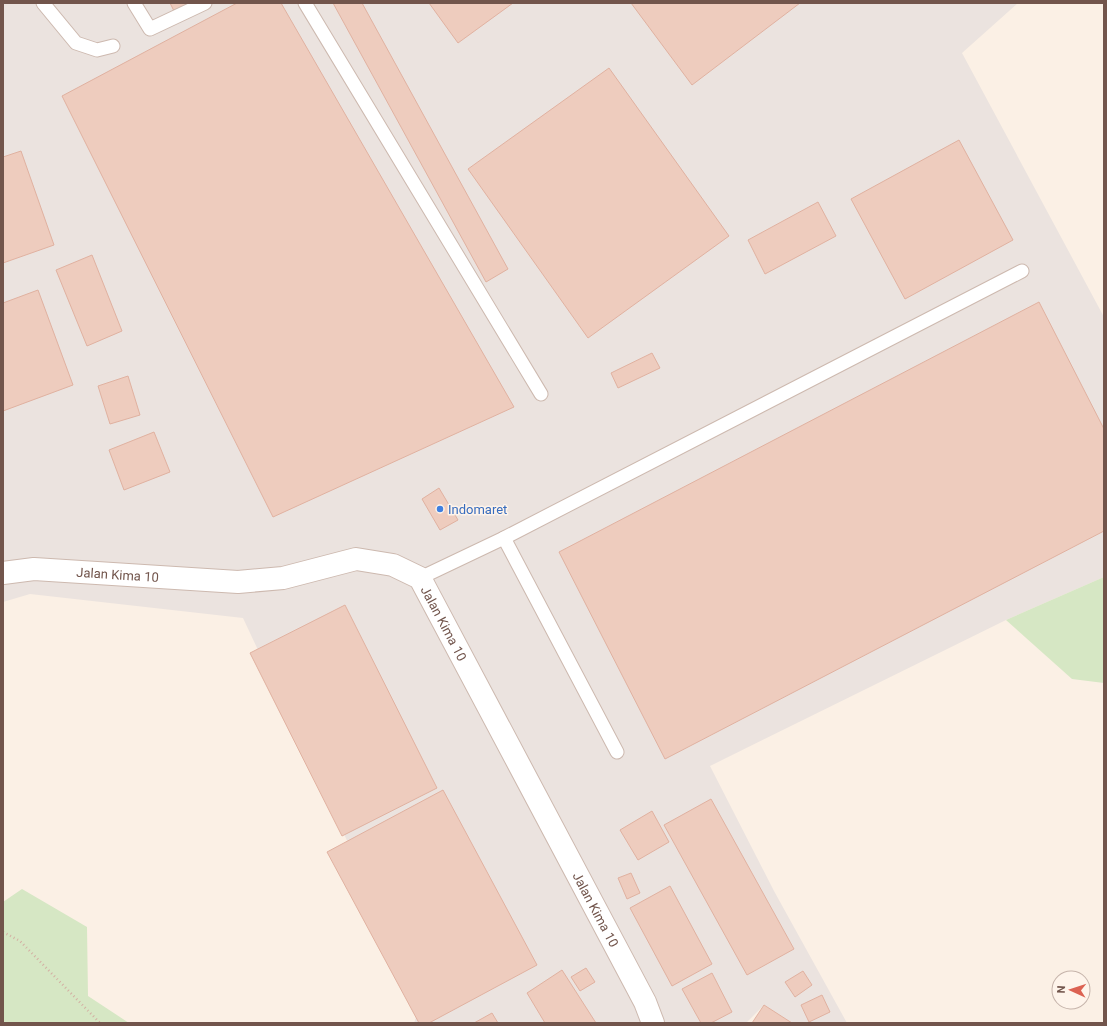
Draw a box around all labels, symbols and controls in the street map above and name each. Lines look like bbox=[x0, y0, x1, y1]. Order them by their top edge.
place label: Indomaret bbox=[448, 502, 507, 517]
marker: Indomaret bbox=[435, 504, 445, 514]
street label: Jalan Kima 10 bbox=[76, 564, 159, 584]
street label: Jalan Kima 10 bbox=[418, 583, 470, 663]
street label: Jalan Kima 10 bbox=[570, 869, 622, 949]
north arrow bbox=[1051, 970, 1091, 1010]
text: N bbox=[1055, 985, 1068, 994]

